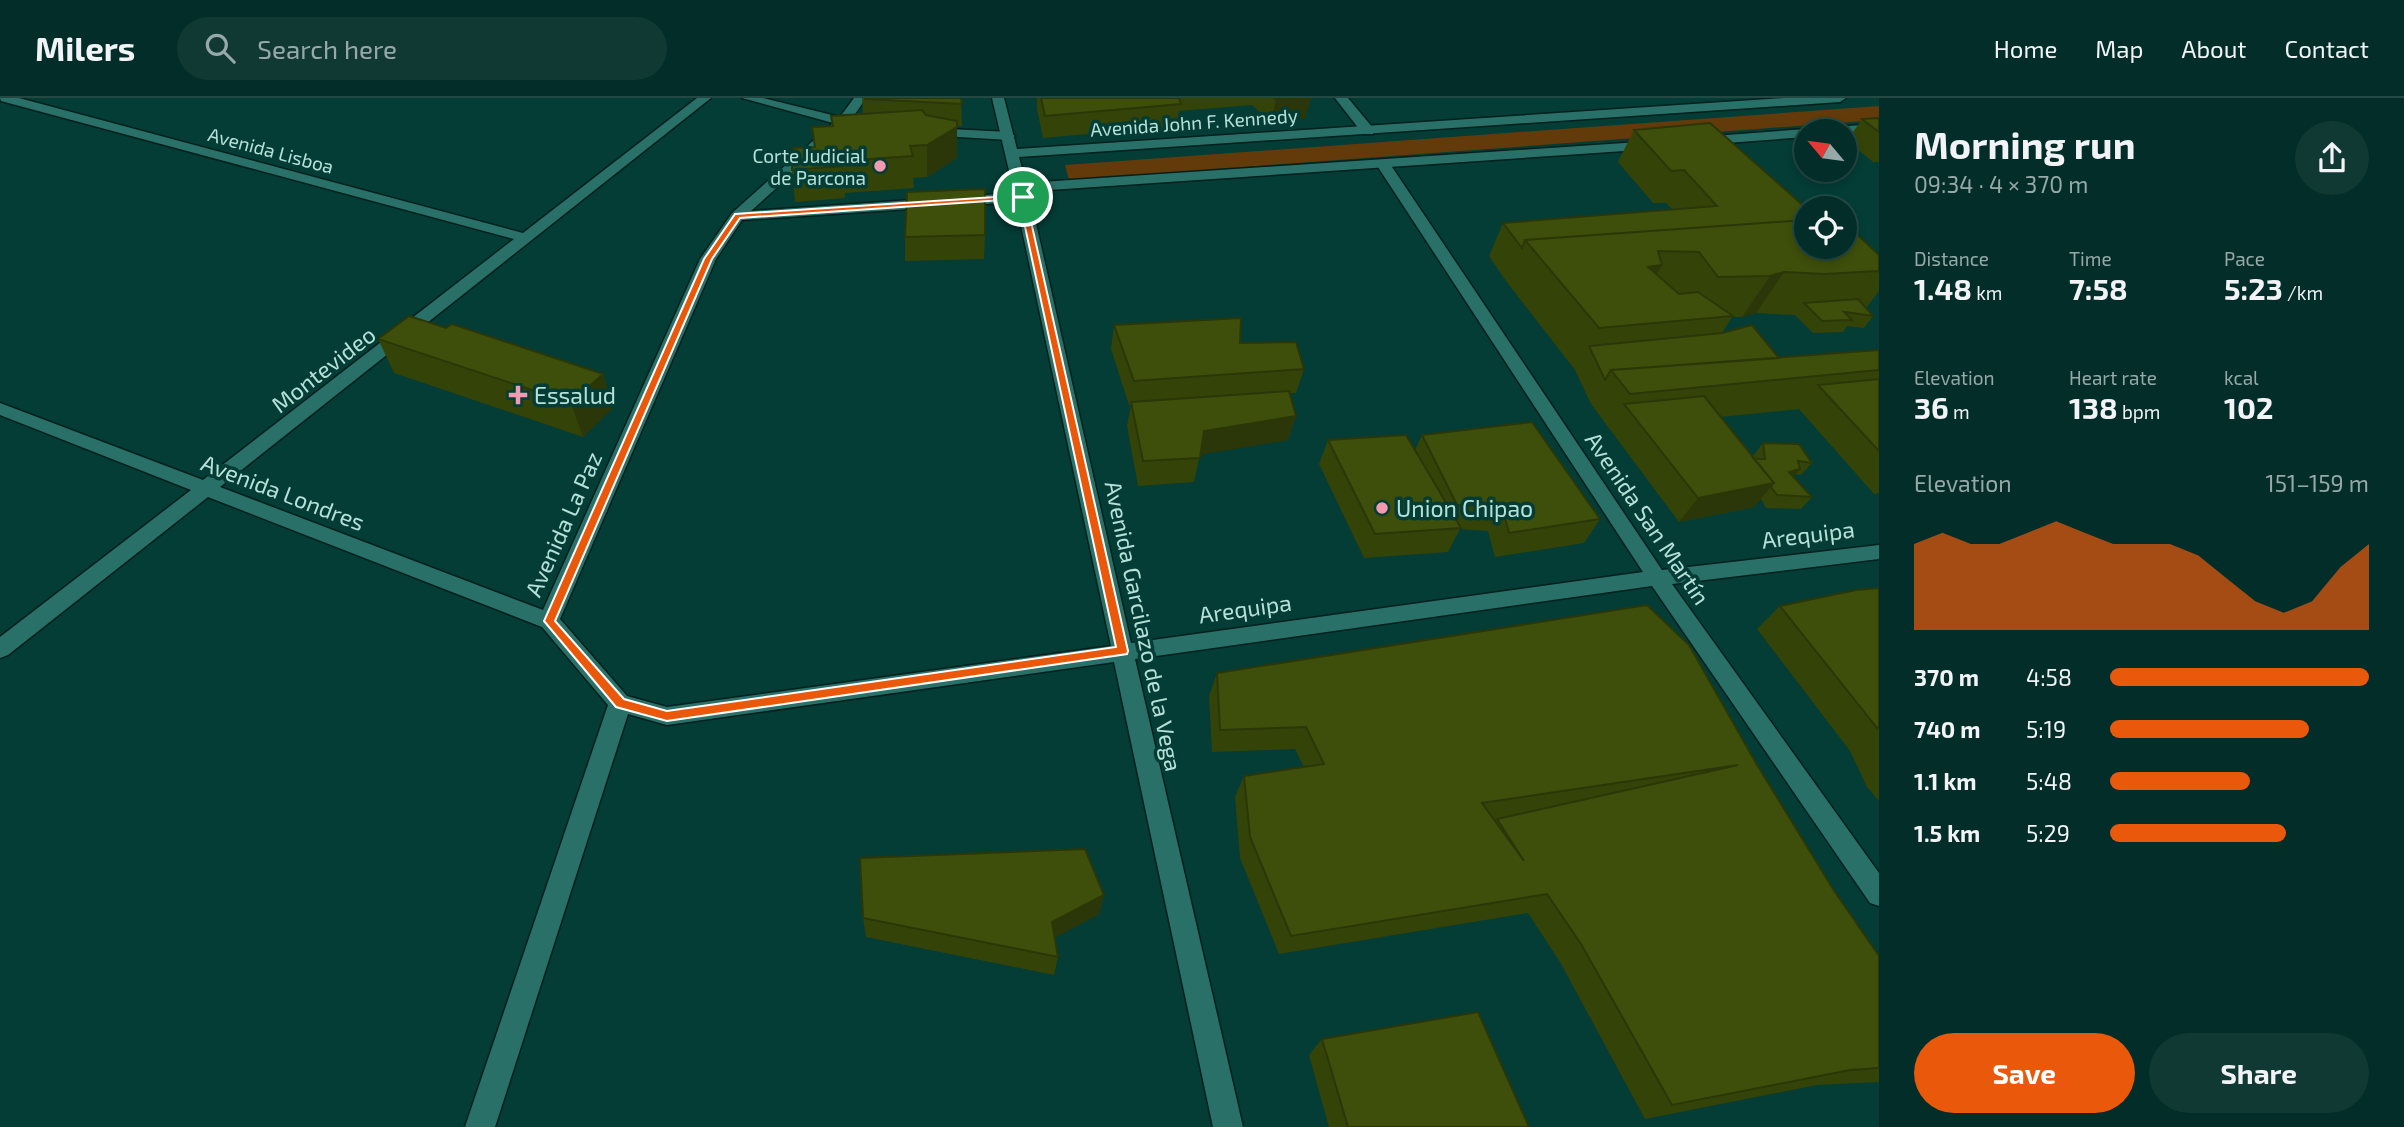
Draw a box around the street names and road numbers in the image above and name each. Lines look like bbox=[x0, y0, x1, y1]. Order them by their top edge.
street label: Avenida John F. Kennedy bbox=[1090, 103, 1298, 141]
street label: Avenida Lisboa bbox=[206, 122, 336, 178]
street label: Montevideo bbox=[265, 320, 381, 418]
street label: Avenida San Martín bbox=[1580, 426, 1716, 610]
street label: Avenida La Paz bbox=[519, 447, 607, 601]
street label: Avenida Londres bbox=[197, 448, 369, 536]
street label: Avenida Garcilazo de la Vega bbox=[1100, 478, 1188, 774]
street label: Arequipa bbox=[1760, 514, 1856, 554]
street label: Arequipa bbox=[1197, 588, 1293, 628]

